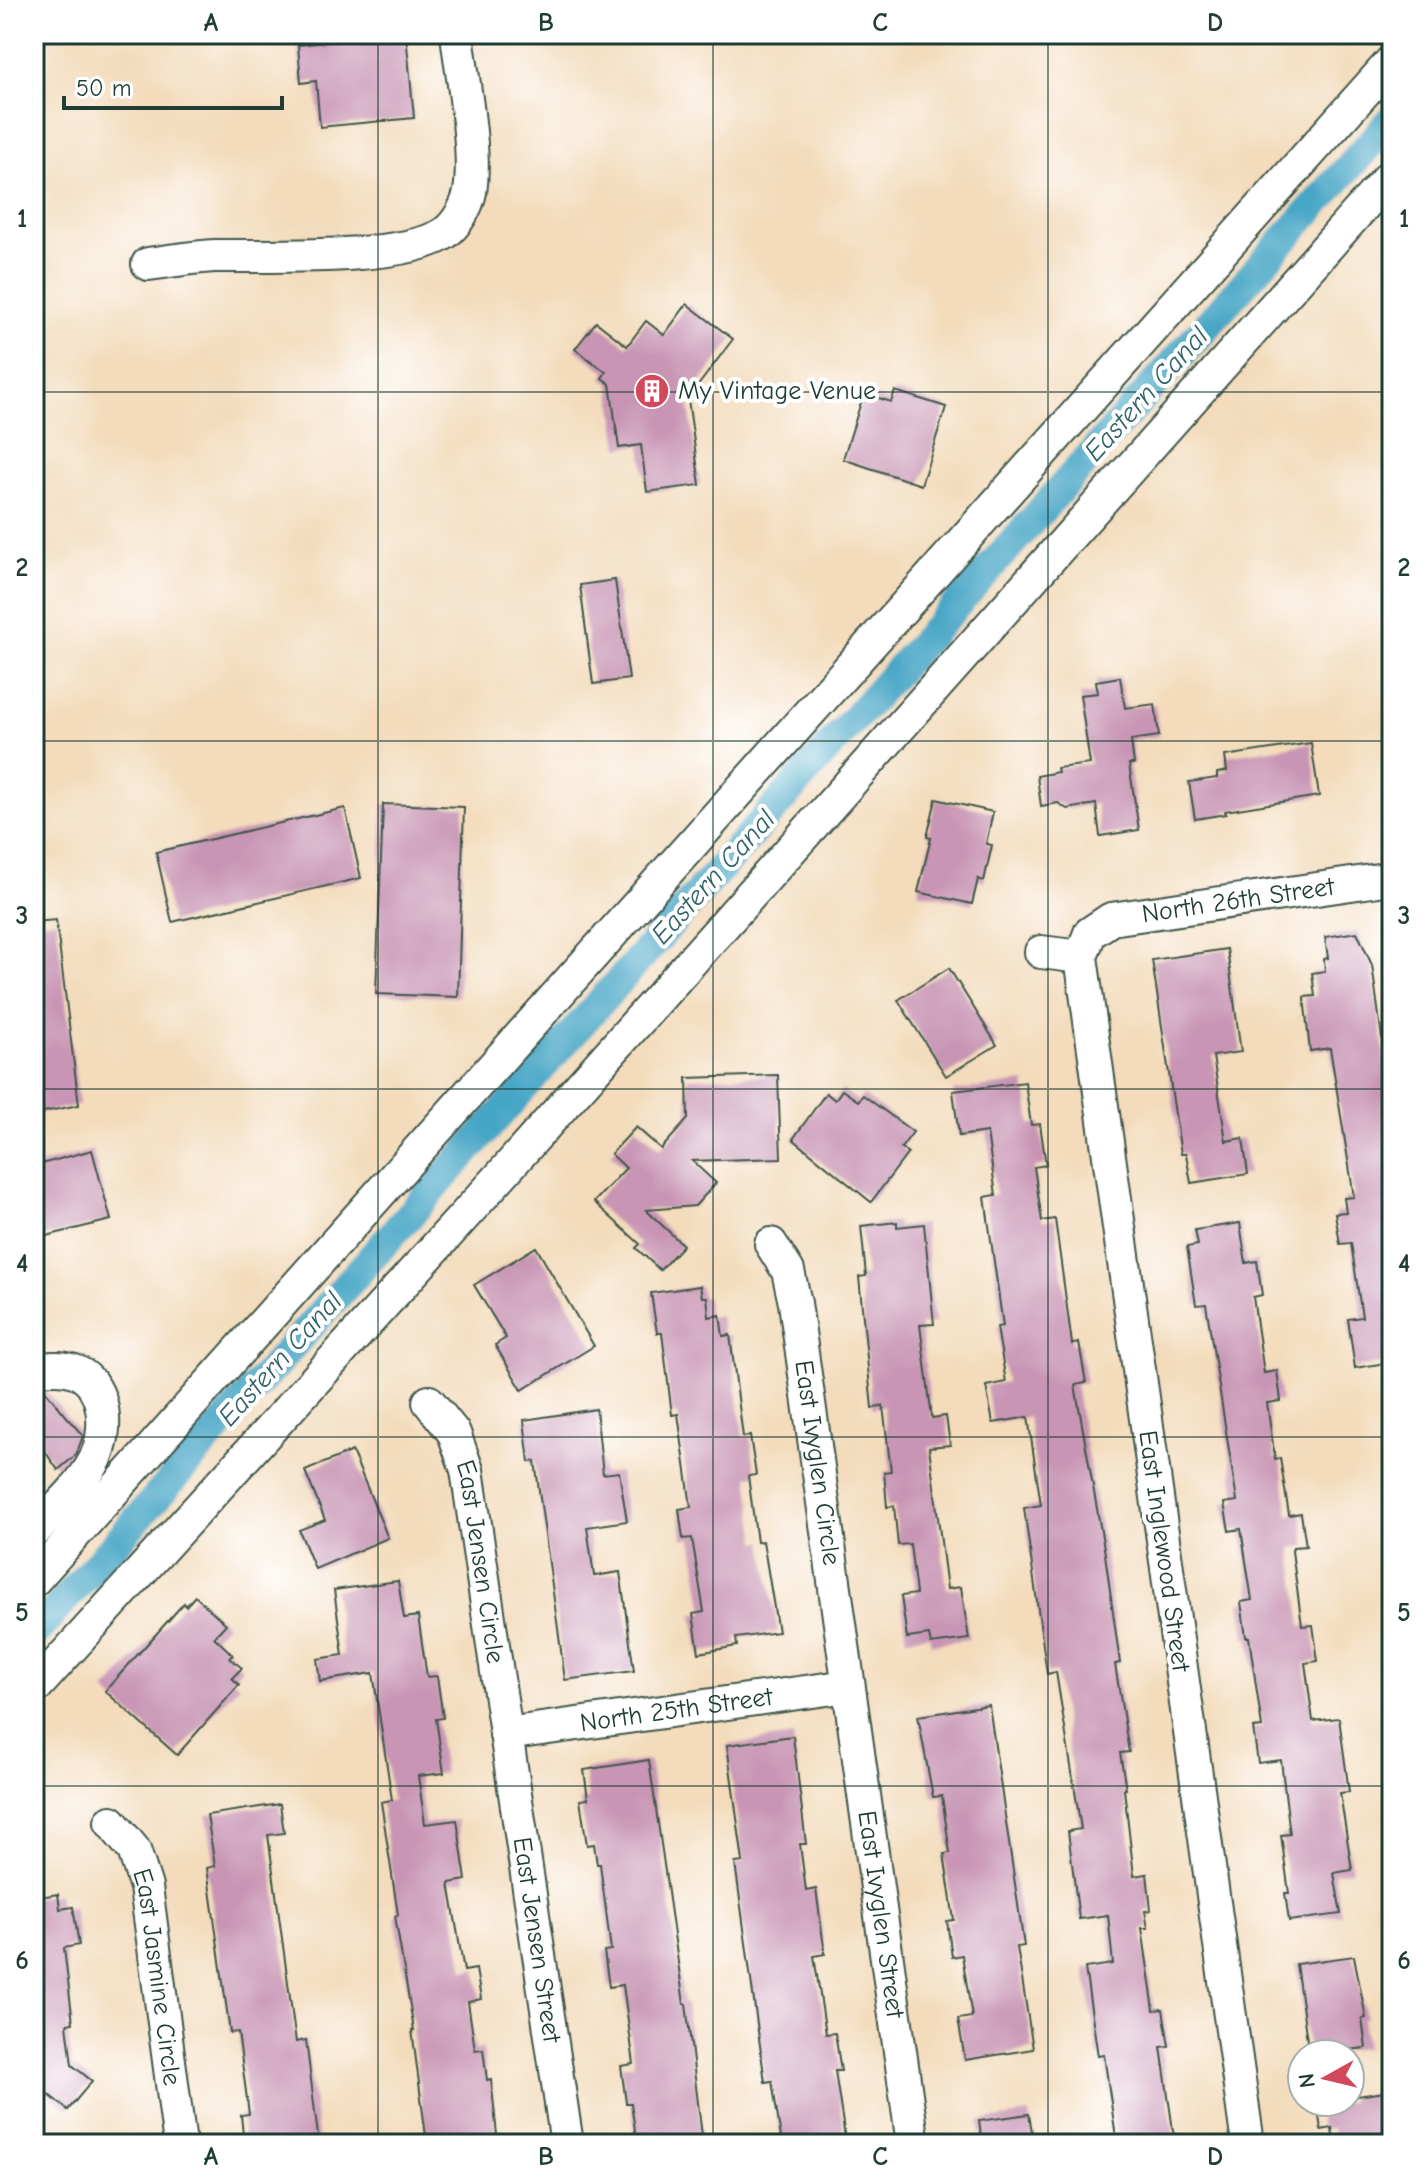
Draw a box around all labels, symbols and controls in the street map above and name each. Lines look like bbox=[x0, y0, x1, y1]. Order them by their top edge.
text: A bbox=[204, 8, 219, 38]
text: B bbox=[538, 8, 554, 38]
text: C bbox=[872, 8, 888, 38]
text: D bbox=[1207, 8, 1223, 38]
scale bar bbox=[64, 60, 282, 110]
text: 50 m bbox=[76, 74, 132, 102]
text: 1 bbox=[17, 204, 27, 234]
text: 1 bbox=[1399, 204, 1409, 234]
water label: Eastern Canal bbox=[1078, 320, 1215, 468]
building icon: My Vintage Venue bbox=[633, 372, 671, 410]
place label: My Vintage Venue bbox=[678, 376, 876, 406]
text: 2 bbox=[16, 553, 28, 583]
text: 2 bbox=[1398, 553, 1410, 583]
water label: Eastern Canal bbox=[645, 803, 782, 951]
street label: North 26th Street bbox=[1140, 871, 1338, 929]
text: 3 bbox=[16, 901, 28, 931]
text: 3 bbox=[1398, 901, 1410, 931]
text: 4 bbox=[16, 1249, 28, 1279]
text: 4 bbox=[1398, 1249, 1410, 1279]
water label: Eastern Canal bbox=[212, 1285, 349, 1433]
street label: East Ivyglen Circle bbox=[788, 1358, 847, 1567]
street label: East Inglewood Street bbox=[1132, 1428, 1196, 1675]
street label: East Jensen Circle bbox=[450, 1456, 511, 1666]
text: 5 bbox=[15, 1598, 29, 1628]
text: 5 bbox=[1397, 1598, 1411, 1628]
street label: North 25th Street bbox=[578, 1682, 776, 1738]
street label: East Ivyglen Street bbox=[851, 1809, 910, 2022]
street label: East Jensen Street bbox=[507, 1835, 567, 2046]
street label: East Jasmine Circle bbox=[126, 1865, 187, 2087]
text: 6 bbox=[15, 1946, 29, 1976]
text: 6 bbox=[1397, 1946, 1411, 1976]
north arrow bbox=[1286, 2038, 1366, 2118]
text: N bbox=[1293, 2072, 1321, 2090]
text: A bbox=[204, 2142, 219, 2172]
text: B bbox=[538, 2142, 554, 2172]
text: C bbox=[872, 2142, 888, 2172]
text: D bbox=[1207, 2142, 1223, 2172]

